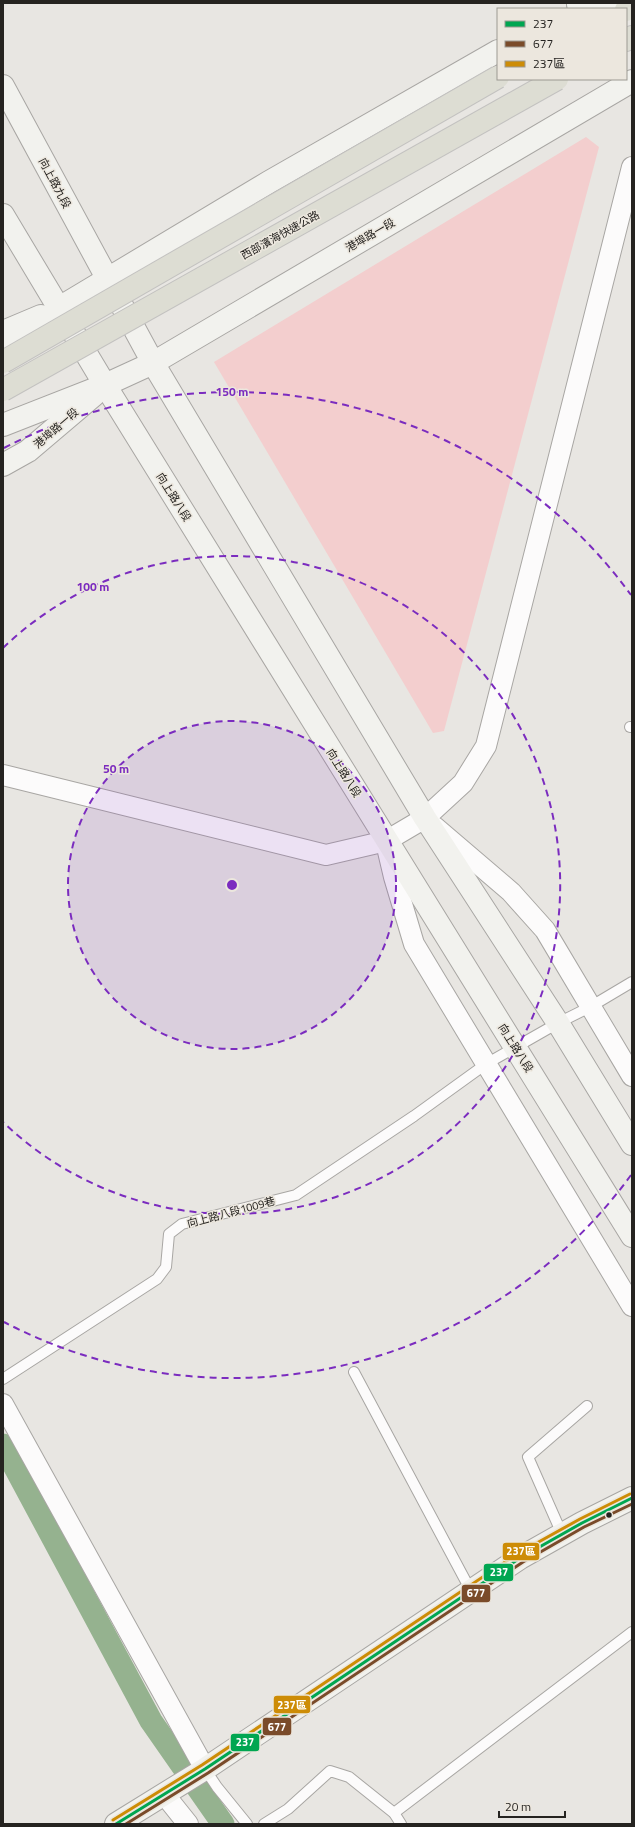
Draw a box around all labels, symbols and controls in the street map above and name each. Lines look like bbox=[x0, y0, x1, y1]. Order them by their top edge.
legend bbox=[497, 8, 627, 80]
text: 237 bbox=[533, 14, 553, 33]
text: 677 bbox=[533, 34, 553, 53]
text: 237區 bbox=[533, 54, 565, 73]
street label: 向上路九段 bbox=[35, 155, 75, 211]
street label: 西部濱海快速公路 bbox=[238, 207, 322, 263]
street label: 港埠路一段 bbox=[342, 214, 398, 256]
text: 150 m bbox=[216, 382, 248, 401]
street label: 港埠路一段 bbox=[30, 404, 82, 452]
street label: 向上路八段 bbox=[153, 469, 195, 525]
text: 100 m bbox=[77, 577, 109, 596]
street label: 向上路八段 bbox=[323, 745, 365, 801]
text: 50 m bbox=[103, 759, 129, 778]
centre of rings bbox=[225, 878, 239, 892]
street label: 向上路八段 bbox=[495, 1020, 537, 1076]
street label: 向上路八段1009巷 bbox=[185, 1193, 277, 1231]
unlabelled marker bbox=[604, 1510, 614, 1520]
line badge: 237區 bbox=[502, 1542, 540, 1561]
text: 237區 bbox=[506, 1543, 536, 1559]
line badge: 237 bbox=[483, 1563, 514, 1582]
text: 237 bbox=[490, 1564, 508, 1580]
line badge: 677 bbox=[461, 1584, 491, 1603]
text: 677 bbox=[467, 1585, 485, 1601]
line badge: 237區 bbox=[273, 1695, 311, 1714]
text: 237區 bbox=[277, 1697, 307, 1713]
line badge: 677 bbox=[262, 1717, 292, 1736]
text: 677 bbox=[268, 1719, 286, 1735]
line badge: 237 bbox=[230, 1733, 260, 1752]
text: 237 bbox=[236, 1734, 254, 1750]
scale bar bbox=[499, 1793, 565, 1819]
text: 20 m bbox=[505, 1797, 531, 1816]

